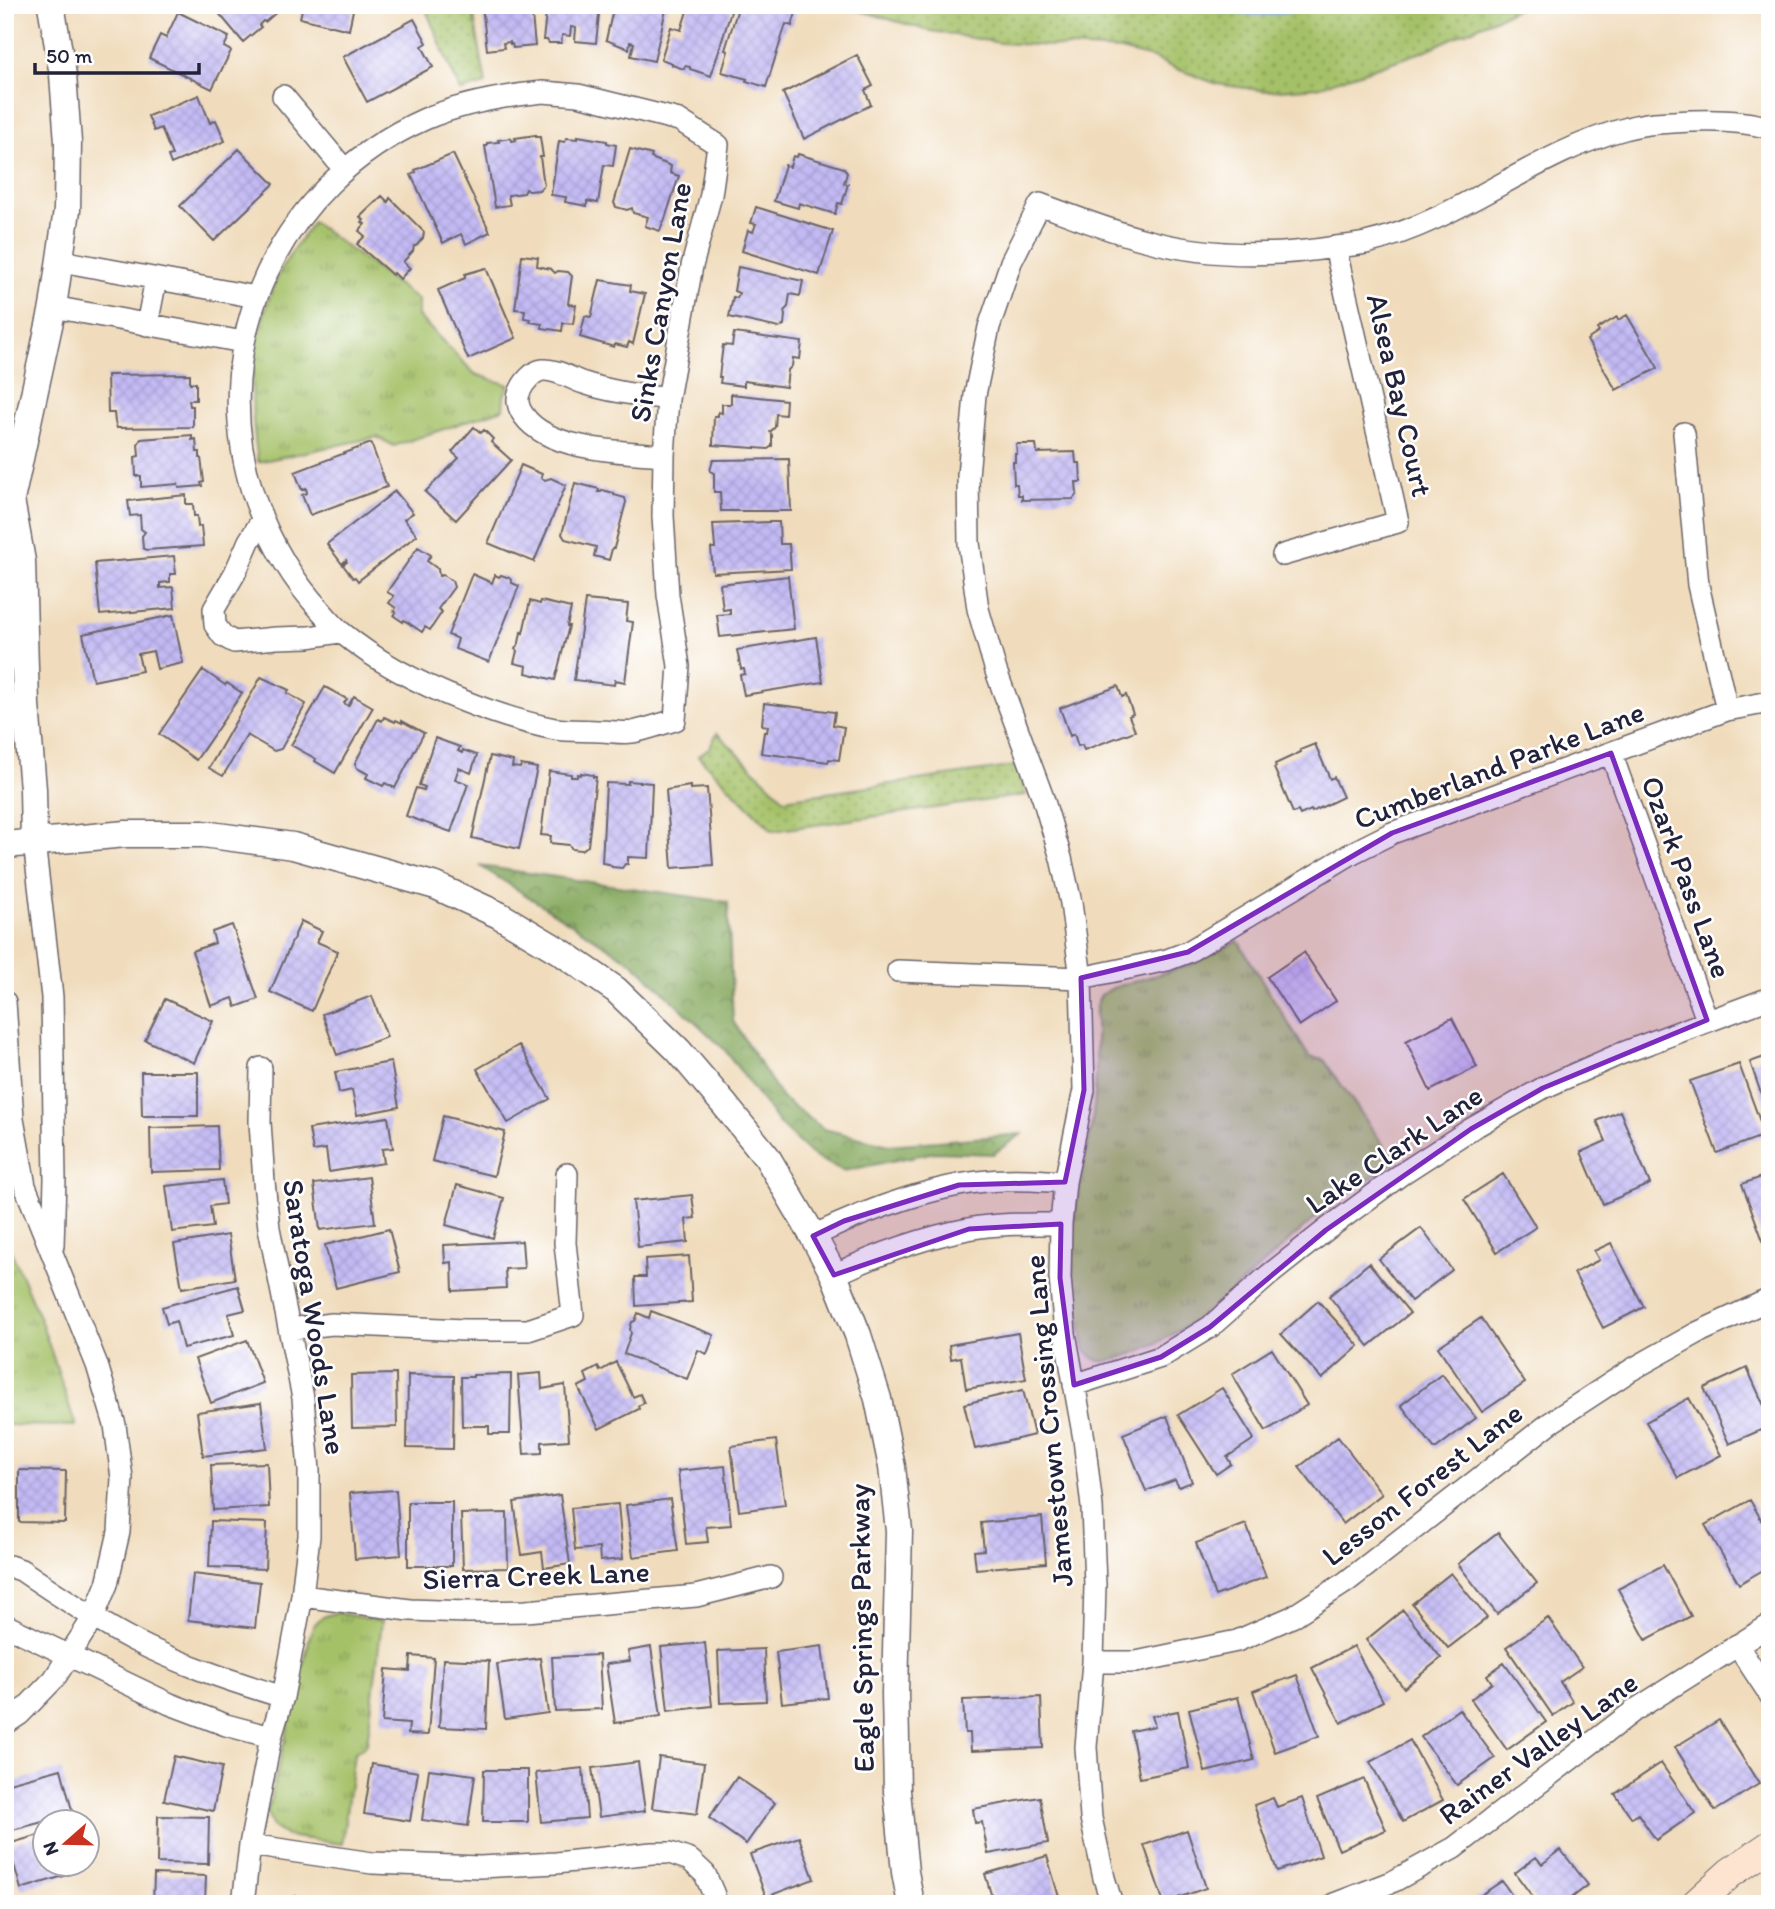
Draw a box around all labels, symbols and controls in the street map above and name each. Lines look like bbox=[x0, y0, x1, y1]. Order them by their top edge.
scale bar bbox=[35, 32, 200, 76]
text: 50 m bbox=[46, 43, 93, 68]
street label: Sinks Canyon Lane bbox=[621, 179, 699, 425]
street label: Alsea Bay Court bbox=[1359, 290, 1441, 500]
street label: Cumberland Parke Lane bbox=[1349, 693, 1649, 837]
street label: Ozark Pass Lane bbox=[1633, 771, 1741, 983]
street label: Lake Clark Lane bbox=[1298, 1076, 1490, 1222]
street label: Saratoga Woods Lane bbox=[275, 1177, 355, 1457]
street label: Jamestown Crossing Lane bbox=[1015, 1253, 1081, 1589]
street label: Lesson Forest Lane bbox=[1314, 1394, 1530, 1574]
street label: Eagle Springs Parkway bbox=[840, 1483, 882, 1773]
street label: Sierra Creek Lane bbox=[422, 1553, 650, 1597]
street label: Rainer Valley Lane bbox=[1431, 1663, 1645, 1833]
north arrow bbox=[32, 1808, 102, 1878]
text: N bbox=[37, 1839, 63, 1859]

